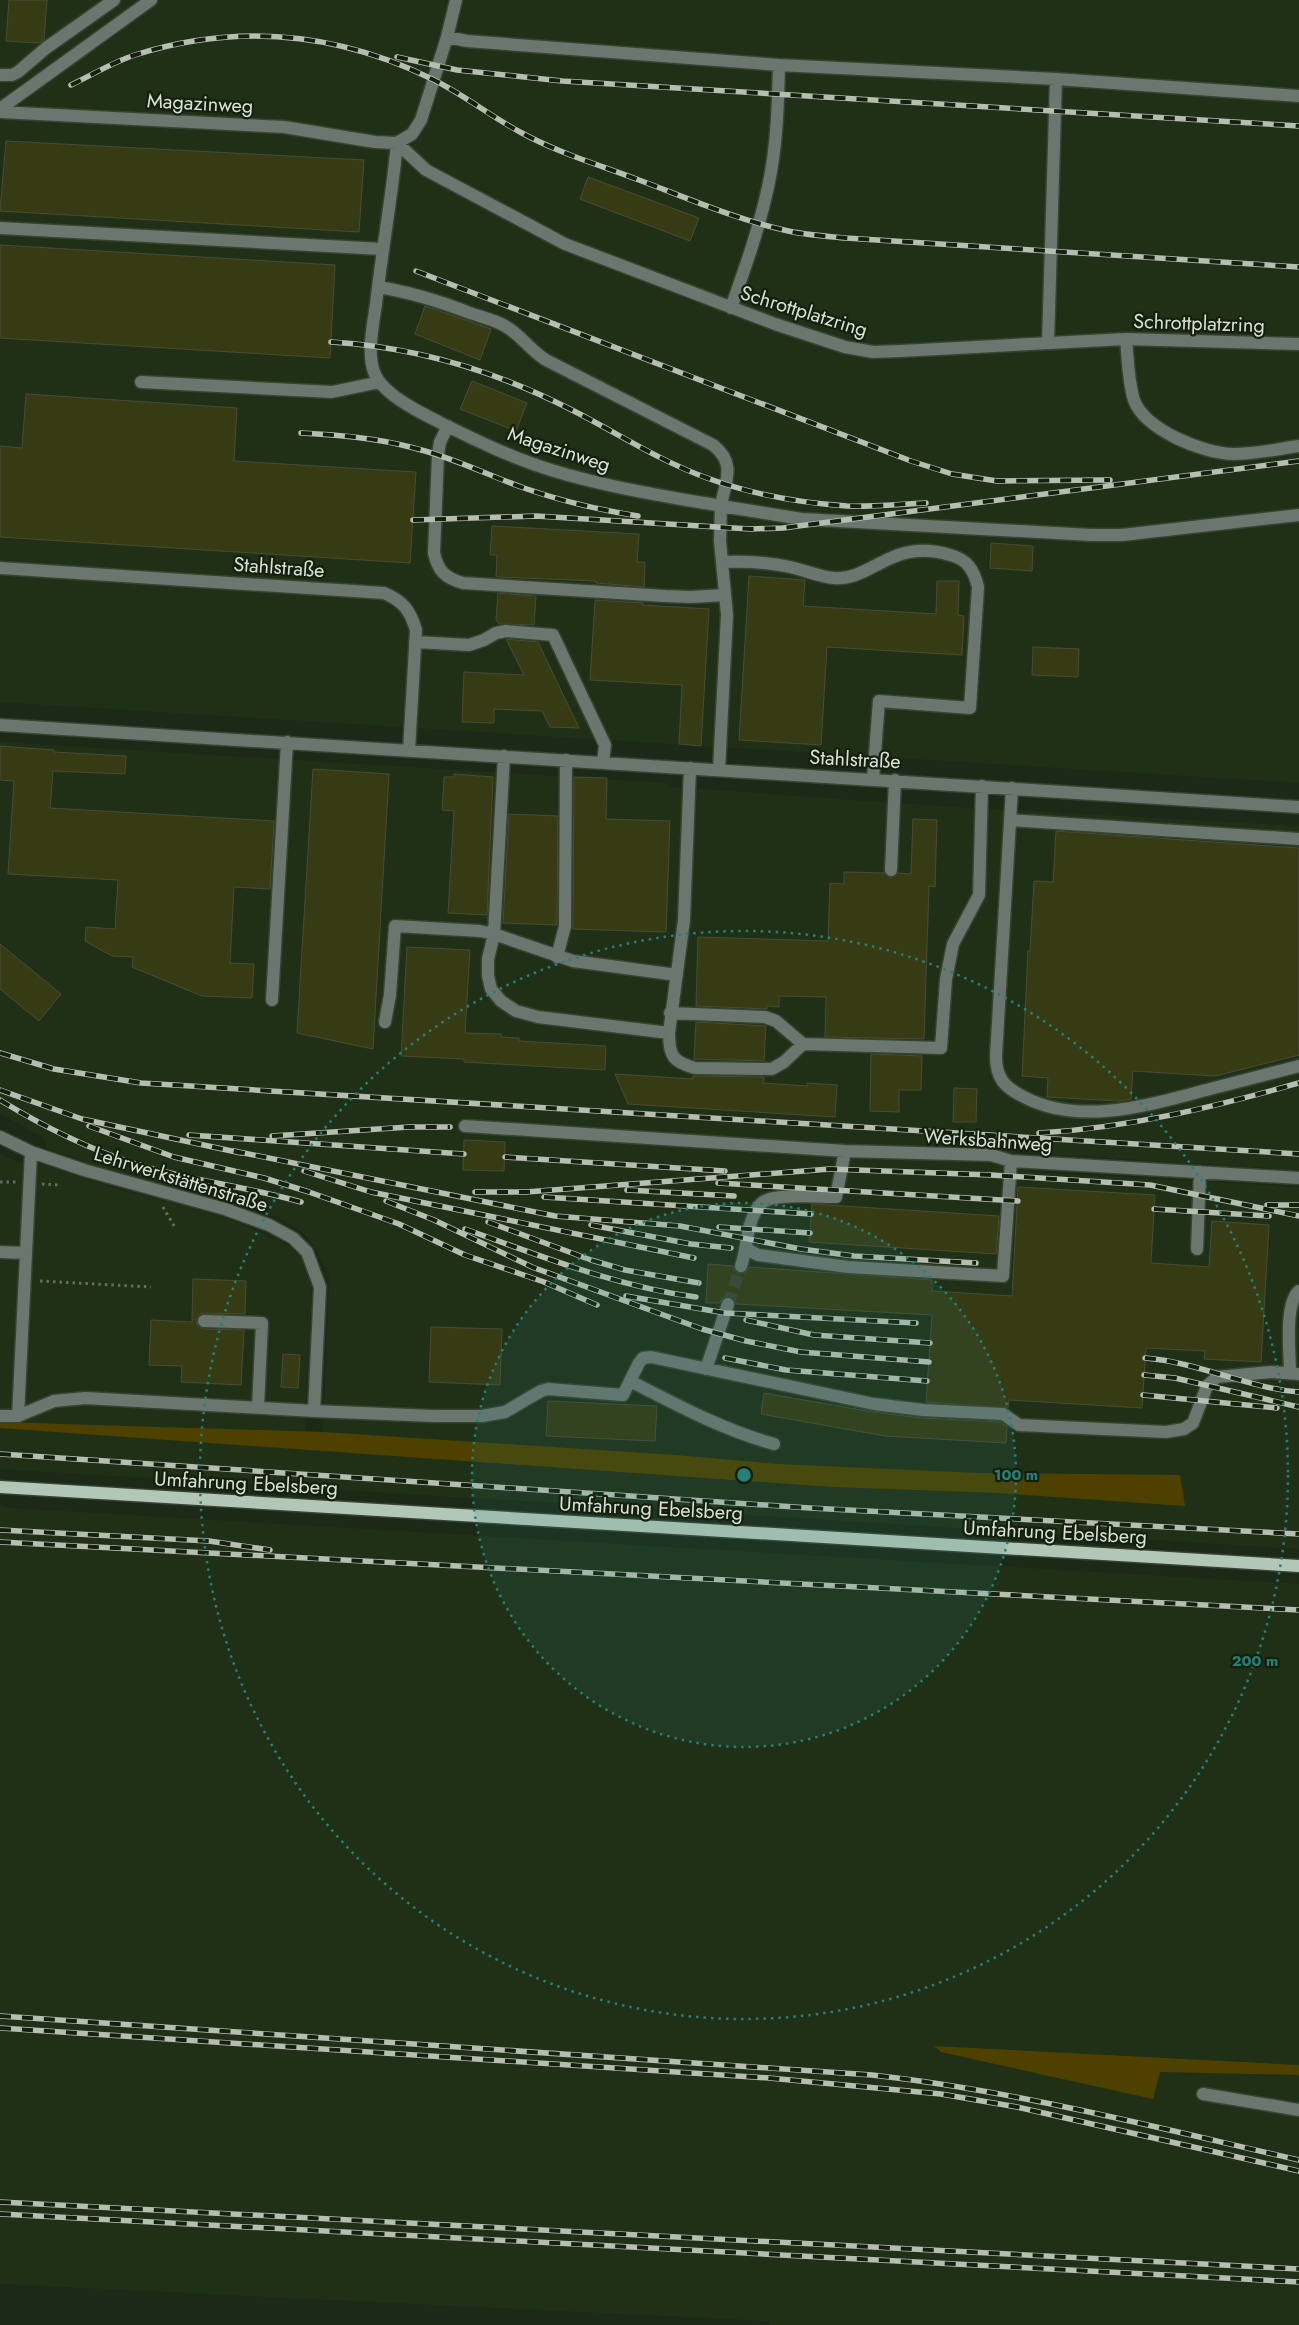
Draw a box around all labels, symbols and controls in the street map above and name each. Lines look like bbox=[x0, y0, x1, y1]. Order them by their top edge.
street label: Magazinweg bbox=[146, 86, 254, 121]
street label: Schrottplatzring bbox=[737, 278, 871, 345]
street label: Schrottplatzring bbox=[1133, 307, 1265, 340]
street label: Magazinweg bbox=[504, 419, 614, 480]
street label: Stahlstraße bbox=[232, 550, 326, 585]
street label: Stahlstraße bbox=[809, 743, 901, 776]
street label: Werksbahnweg bbox=[923, 1122, 1053, 1159]
street label: Lehrwerkstättenstraße bbox=[90, 1139, 271, 1220]
street label: Umfahrung Ebelsberg bbox=[153, 1464, 339, 1503]
text: 100 m bbox=[994, 1464, 1038, 1486]
centre of rings bbox=[735, 1466, 753, 1484]
street label: Umfahrung Ebelsberg bbox=[558, 1489, 744, 1528]
street label: Umfahrung Ebelsberg bbox=[962, 1513, 1148, 1552]
text: 200 m bbox=[1232, 1650, 1278, 1672]

